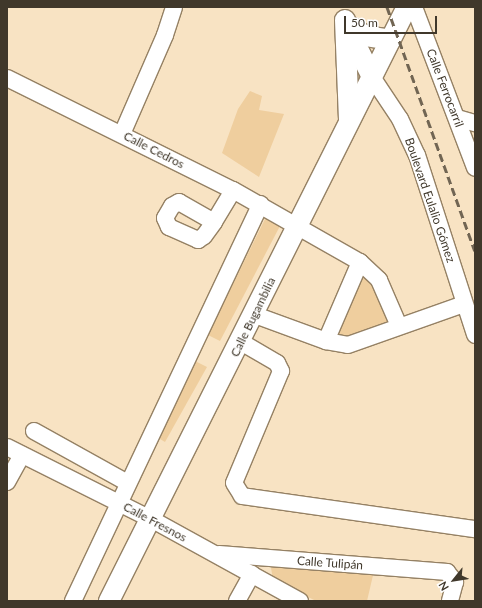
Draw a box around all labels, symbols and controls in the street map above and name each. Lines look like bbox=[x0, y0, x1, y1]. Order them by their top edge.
scale bar bbox=[346, 8, 439, 34]
text: 50 m bbox=[351, 15, 378, 30]
street label: Calle Ferrocarril bbox=[423, 47, 467, 129]
street label: Calle Cedros bbox=[121, 129, 187, 171]
street label: Boulevard Eulalio Gómez bbox=[402, 136, 458, 264]
street label: Calle Bugambilia bbox=[228, 275, 278, 359]
street label: Calle Fresnos bbox=[121, 499, 189, 545]
street label: Calle Tulipán bbox=[296, 553, 364, 573]
north arrow bbox=[434, 560, 474, 600]
text: N bbox=[435, 579, 451, 593]

